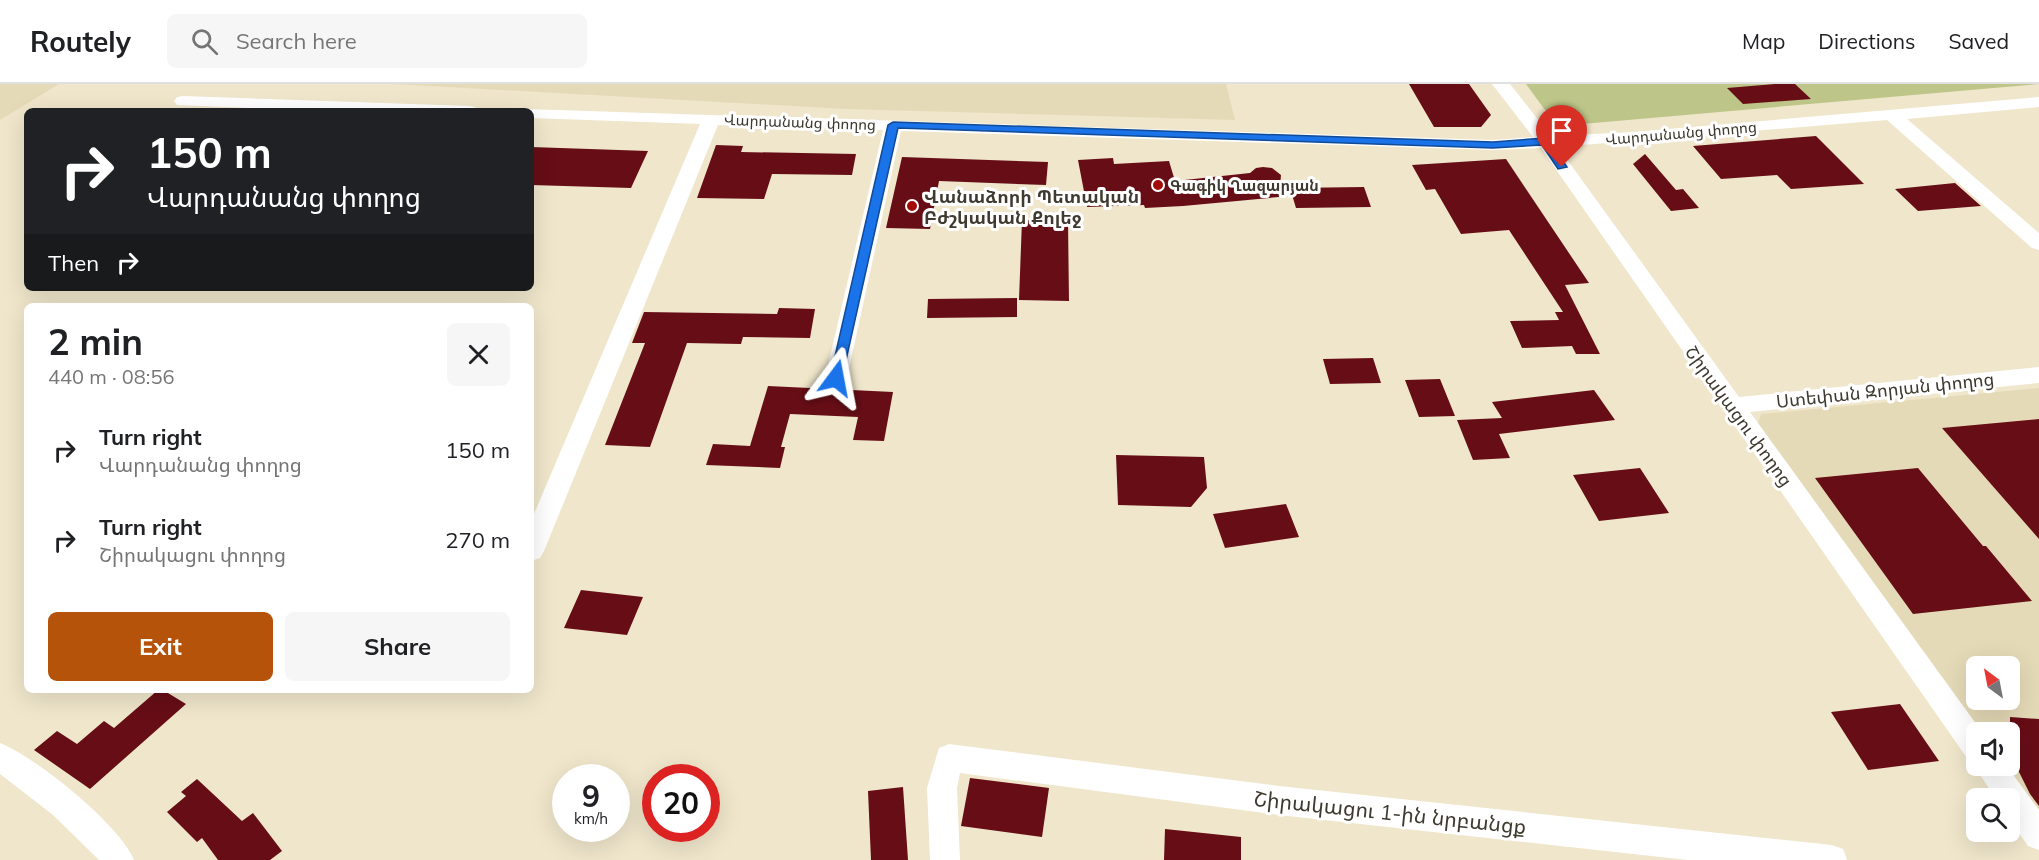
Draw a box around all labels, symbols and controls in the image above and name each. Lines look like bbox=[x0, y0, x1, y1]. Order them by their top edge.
search box bbox=[167, 14, 587, 68]
text: Routely bbox=[30, 24, 131, 59]
icon: search bbox=[188, 25, 221, 58]
text: Search here bbox=[236, 27, 357, 55]
text: Map bbox=[1742, 28, 1785, 54]
text: Directions bbox=[1818, 28, 1915, 54]
text: Saved bbox=[1948, 28, 2009, 54]
pin bbox=[1536, 105, 1587, 167]
street label: Վարդանանց փողոց bbox=[724, 110, 876, 134]
icon: arrive bbox=[1545, 114, 1578, 147]
street label: Վարդանանց փողոց bbox=[1604, 117, 1758, 149]
text: 150 m bbox=[147, 126, 272, 179]
icon: right bbox=[48, 132, 126, 210]
place label: Գագիկ Ղազարյան bbox=[1170, 176, 1319, 195]
marker: Գագիկ Ղազարյան bbox=[1151, 178, 1165, 192]
text: Վարդանանց փողոց bbox=[147, 180, 421, 214]
place label: Վանաձորի Պետական Բժշկական Քոլեջ bbox=[924, 185, 1139, 229]
marker: Վանաձորի Պետական Բժշկական Քոլեջ bbox=[905, 199, 919, 213]
icon: right bbox=[111, 246, 144, 279]
text: Then bbox=[48, 249, 99, 277]
text: 2 min bbox=[48, 319, 143, 364]
button: close bbox=[447, 323, 510, 386]
street label: Շիրակացու փողոց bbox=[1680, 341, 1798, 491]
position arrow bbox=[804, 346, 868, 410]
text: 440 m · 08:56 bbox=[48, 364, 174, 389]
street label: Ստեփան Զորյան փողոց bbox=[1775, 367, 1995, 413]
text: Turn right bbox=[99, 423, 202, 451]
icon: right bbox=[48, 434, 81, 467]
text: 150 m bbox=[445, 436, 510, 464]
text: Վարդանանց փողոց bbox=[99, 452, 302, 477]
text: Turn right bbox=[99, 513, 202, 541]
icon: right bbox=[48, 524, 81, 557]
text: 270 m bbox=[445, 526, 510, 554]
text: Շիրակացու փողոց bbox=[99, 542, 286, 567]
button: Exit bbox=[48, 612, 273, 681]
button: Share bbox=[285, 612, 510, 681]
north arrow bbox=[1966, 656, 2020, 710]
map controls bbox=[1966, 656, 2020, 842]
button: sound bbox=[1966, 722, 2020, 776]
speed limit sign: 20 bbox=[642, 764, 720, 842]
text: 9 bbox=[582, 777, 600, 815]
street label: Շիրակացու 1-ին նրբանցք bbox=[1252, 785, 1528, 839]
button: search bbox=[1966, 788, 2020, 842]
text: km/h bbox=[574, 809, 608, 828]

